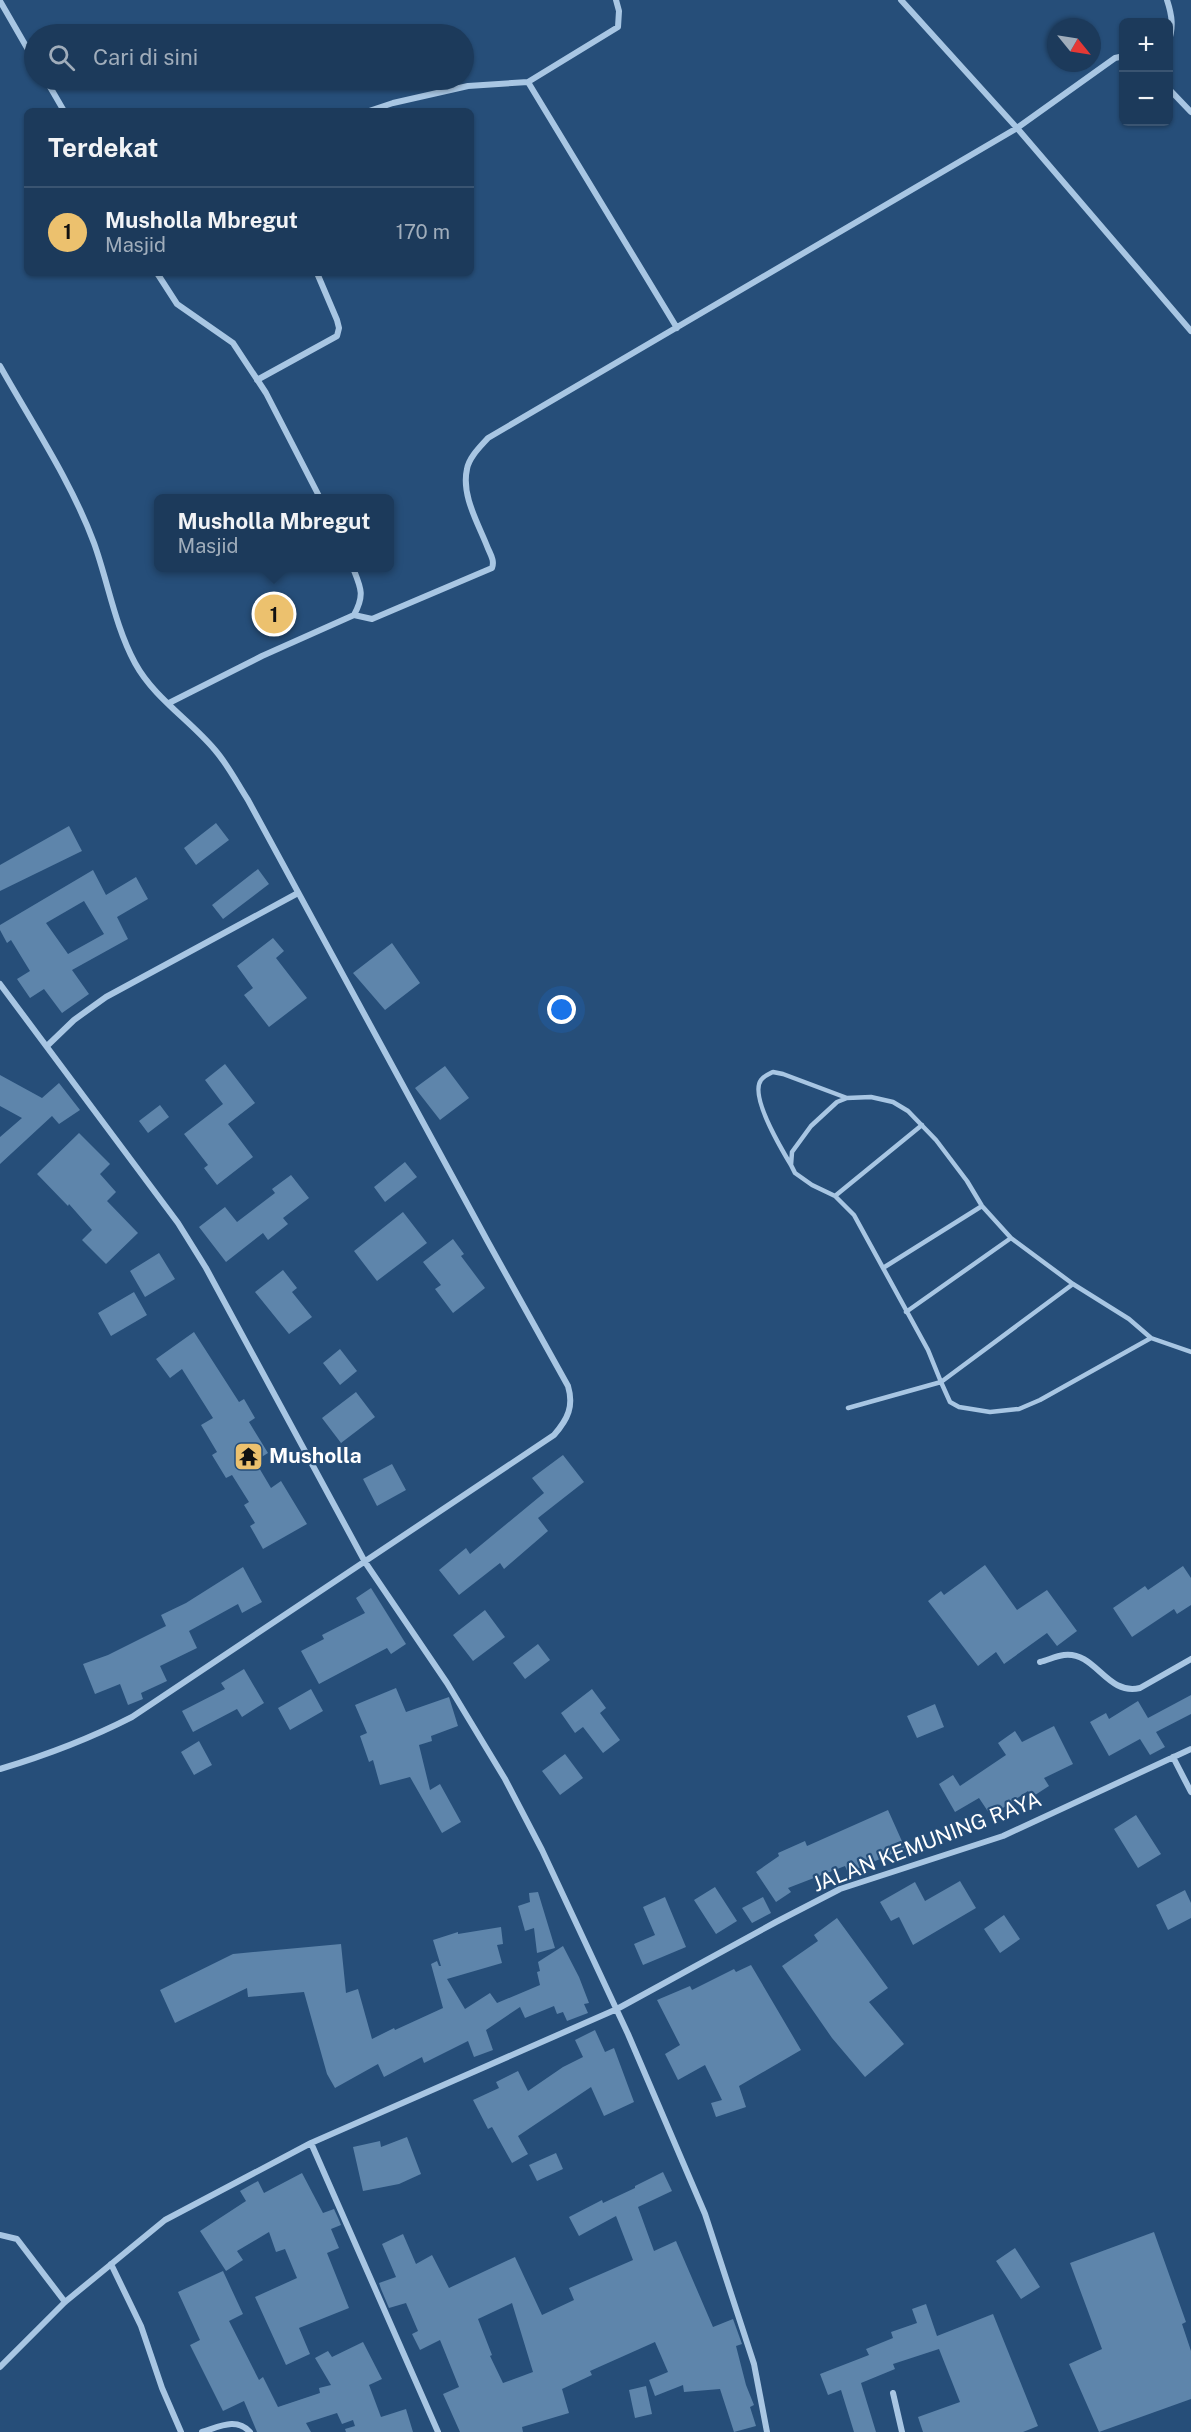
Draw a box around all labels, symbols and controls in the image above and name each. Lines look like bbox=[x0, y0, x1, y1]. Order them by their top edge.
north arrow bbox=[1047, 18, 1101, 72]
map controls bbox=[1119, 18, 1173, 126]
button: + bbox=[1119, 18, 1173, 72]
search box bbox=[24, 24, 474, 90]
icon: search bbox=[45, 41, 78, 74]
text: Cari di sini bbox=[93, 44, 198, 70]
button: − bbox=[1119, 72, 1173, 126]
text: Terdekat bbox=[48, 132, 158, 163]
text: Musholla Mbregut bbox=[105, 207, 298, 233]
text: 1 bbox=[63, 220, 72, 244]
text: 170 m bbox=[396, 220, 450, 244]
text: Masjid bbox=[105, 233, 166, 257]
popup bbox=[154, 494, 394, 572]
text: Musholla Mbregut bbox=[177, 508, 371, 534]
text: Masjid bbox=[177, 534, 238, 558]
pin: 1 bbox=[254, 592, 294, 636]
your location bbox=[547, 995, 576, 1024]
temple icon: Musholla bbox=[232, 1440, 264, 1472]
place label: Musholla bbox=[269, 1443, 362, 1468]
street label: JALAN KEMUNING RAYA bbox=[809, 1786, 1045, 1897]

